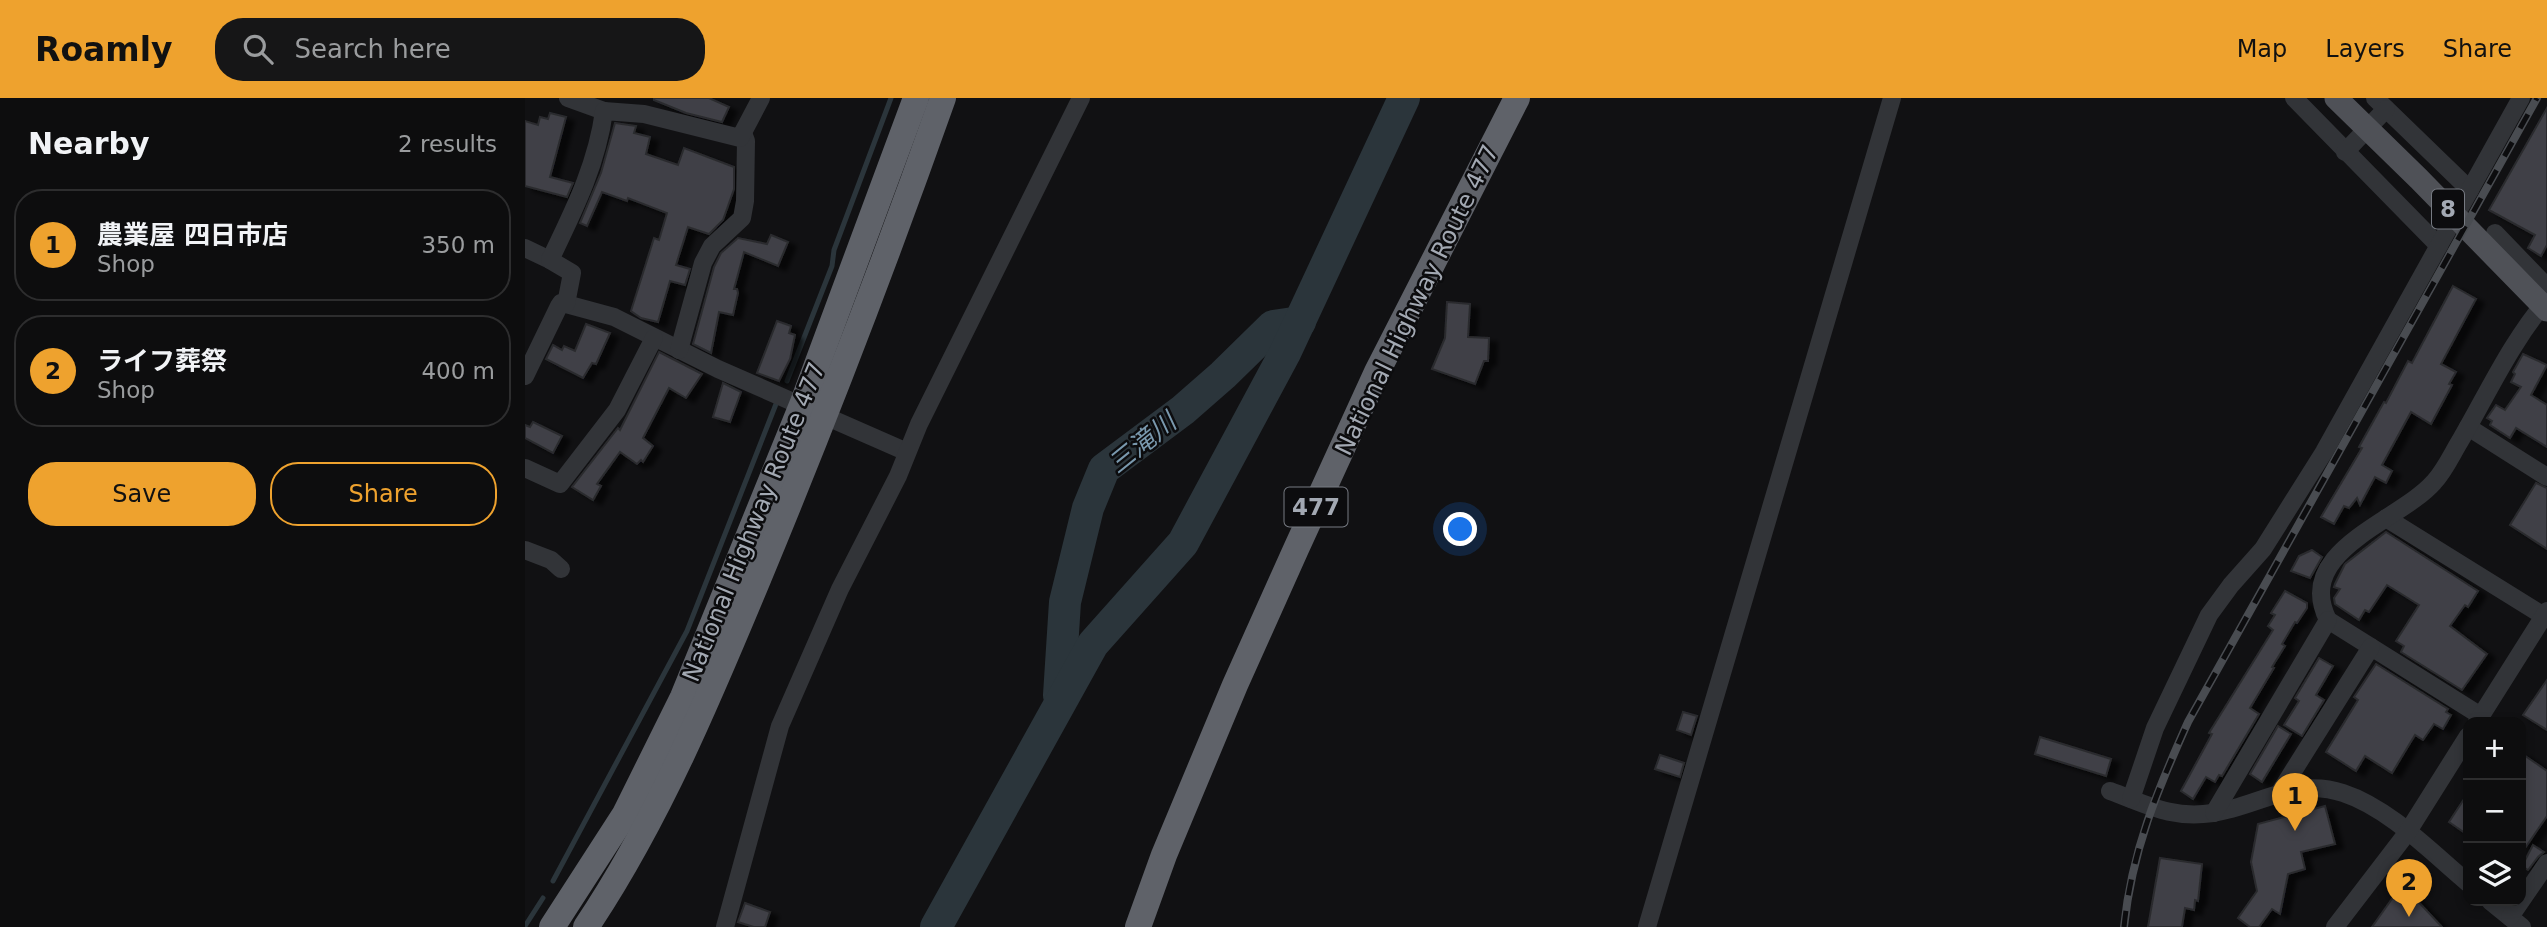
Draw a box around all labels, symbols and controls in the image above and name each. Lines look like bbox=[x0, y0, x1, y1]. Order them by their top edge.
search box bbox=[215, 18, 705, 81]
text: Roamly bbox=[35, 30, 173, 69]
icon: search bbox=[239, 30, 277, 68]
text: Search here bbox=[295, 34, 451, 64]
text: Map bbox=[2237, 35, 2287, 63]
text: Layers bbox=[2325, 35, 2405, 63]
text: Share bbox=[2443, 35, 2512, 63]
text: Nearby bbox=[28, 126, 150, 161]
text: 2 results bbox=[398, 131, 497, 157]
street label: National Highway Route 477 bbox=[1329, 140, 1505, 460]
road number: 8 bbox=[2432, 190, 2464, 228]
text: 農業屋 四日市店 bbox=[97, 220, 288, 250]
text: 1 bbox=[45, 232, 61, 258]
text: 350 m bbox=[421, 232, 495, 258]
text: Shop bbox=[97, 251, 155, 277]
text: ライフ葬祭 bbox=[97, 346, 227, 376]
text: 2 bbox=[45, 358, 61, 384]
text: 400 m bbox=[421, 358, 495, 384]
street label: National Highway Route 477 bbox=[677, 358, 831, 686]
text: Shop bbox=[97, 377, 155, 403]
water label: 三滝川 bbox=[1102, 405, 1184, 479]
button: Save bbox=[28, 462, 256, 526]
button: Share bbox=[270, 462, 497, 526]
road number: 477 bbox=[1285, 488, 1347, 526]
your location bbox=[1443, 512, 1477, 546]
map controls bbox=[2463, 717, 2526, 906]
button: + bbox=[2463, 717, 2526, 780]
pin: 1 bbox=[2272, 773, 2318, 831]
button: − bbox=[2463, 780, 2526, 843]
button: layers bbox=[2463, 843, 2526, 906]
pin: 2 bbox=[2386, 859, 2432, 917]

